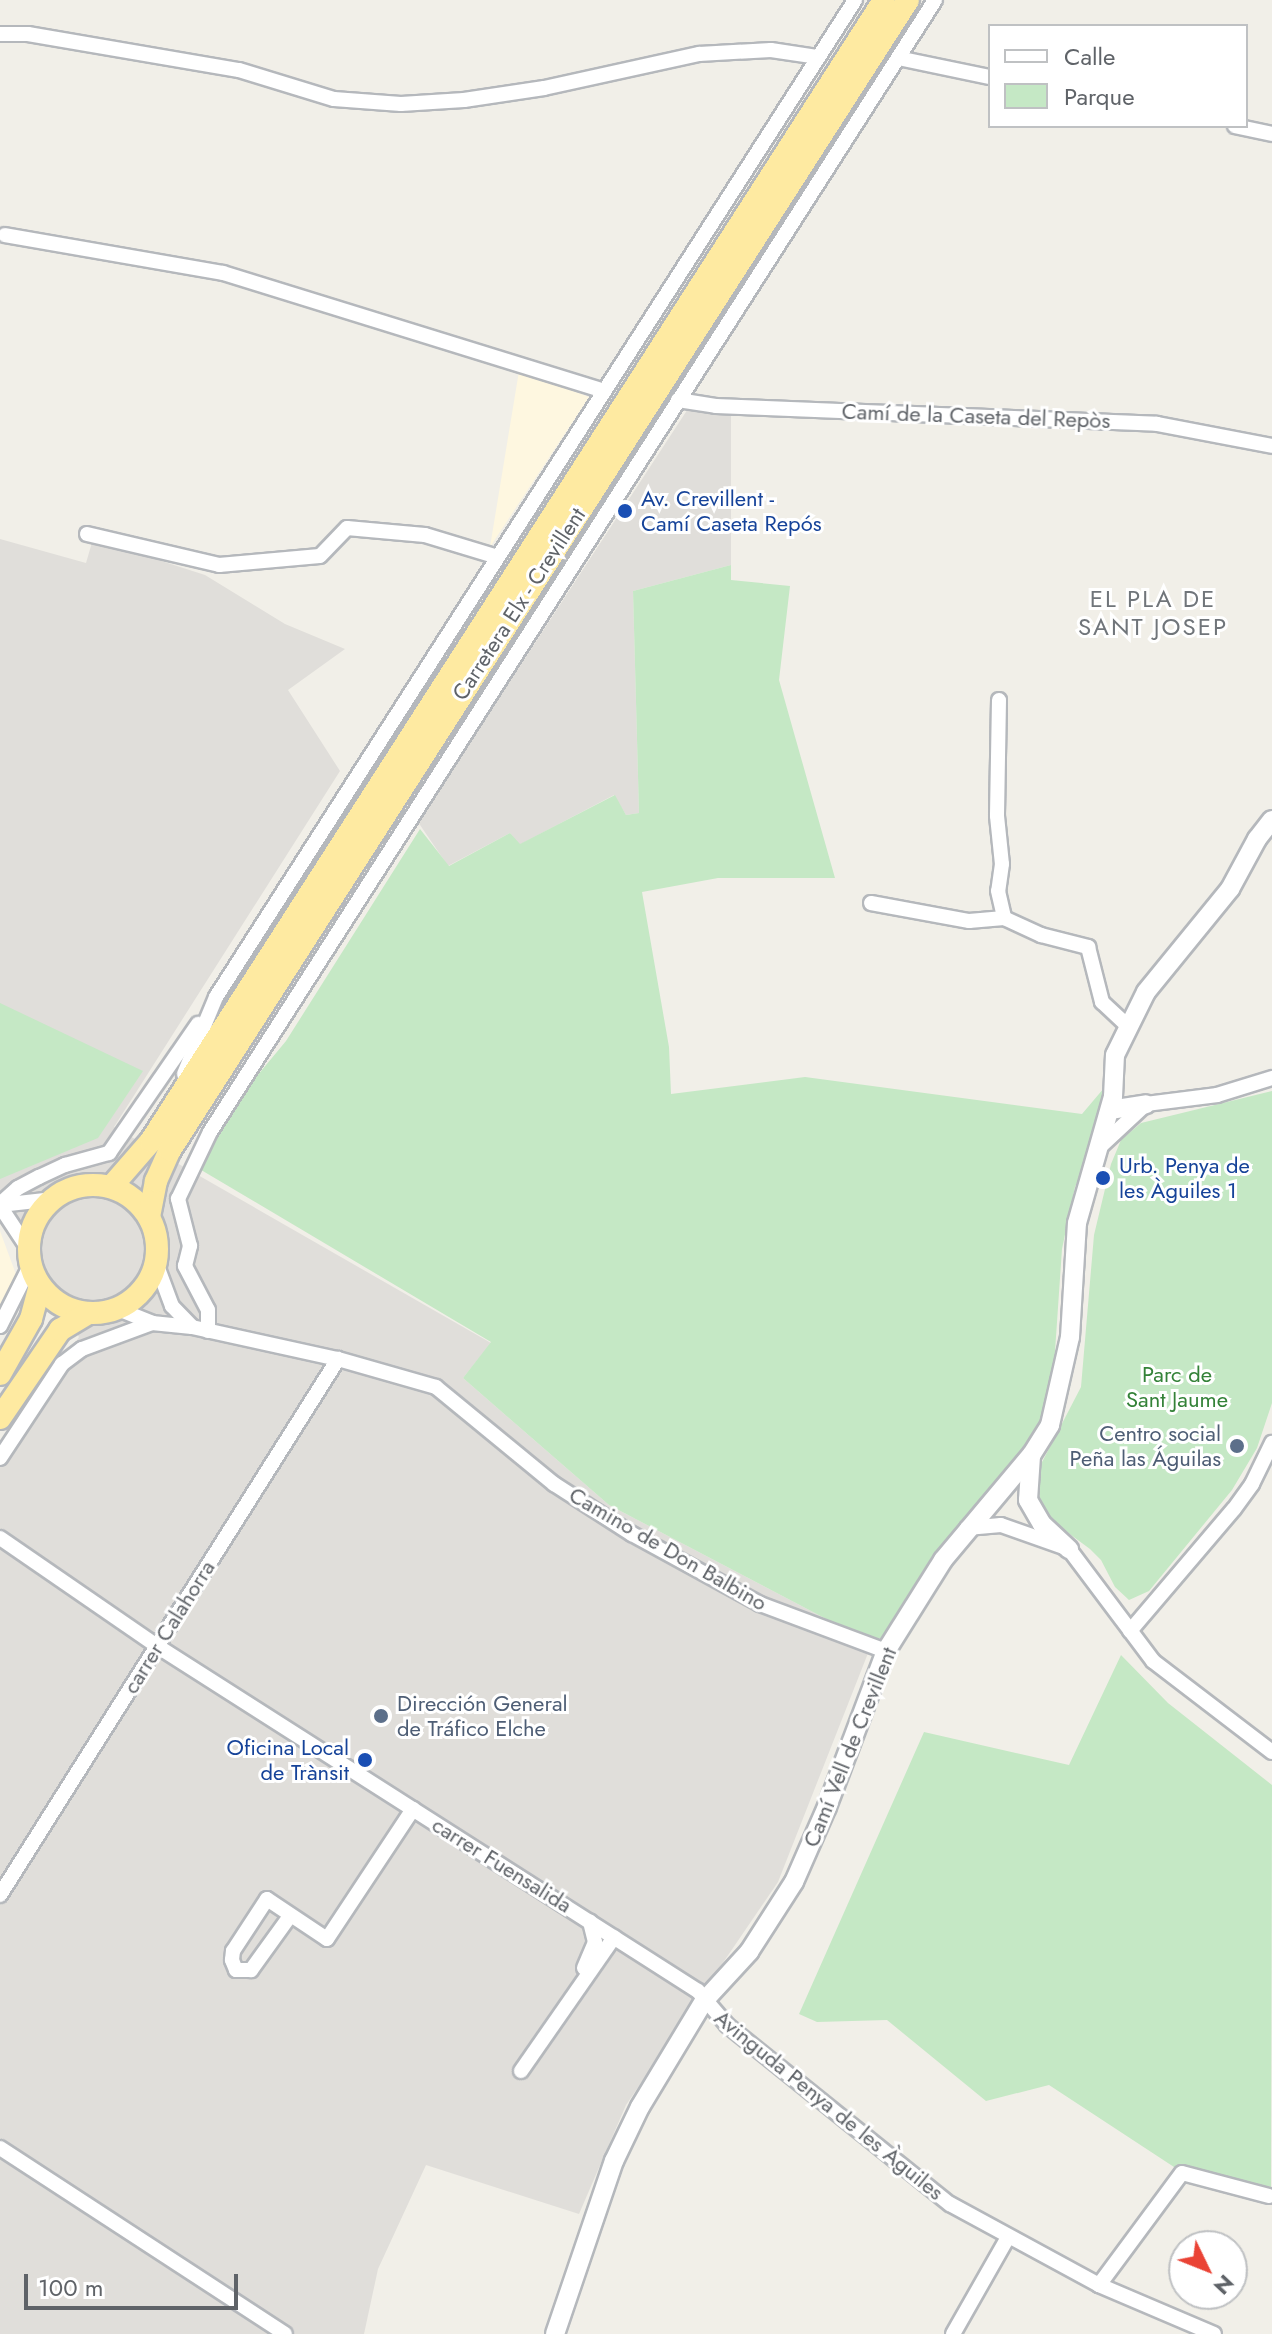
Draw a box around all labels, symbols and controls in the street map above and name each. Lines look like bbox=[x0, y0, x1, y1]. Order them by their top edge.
legend bbox=[988, 24, 1248, 128]
text: Calle bbox=[1064, 39, 1115, 74]
text: Parque bbox=[1064, 79, 1135, 114]
street label: Camí de la Caseta del Repòs bbox=[841, 398, 1111, 434]
place label: Av. Crevillent - Camí Caseta Repós bbox=[641, 485, 822, 536]
marker: Av. Crevillent - Camí Caseta Repós bbox=[616, 502, 634, 520]
street label: Carretera Elx - Crevillent bbox=[447, 503, 591, 705]
district label: EL PLA DE SANT JOSEP bbox=[1078, 585, 1228, 641]
place label: Urb. Penya de les Àguiles 1 bbox=[1119, 1152, 1250, 1204]
marker: Urb. Penya de les Àguiles 1 bbox=[1094, 1169, 1112, 1187]
park label: Parc de Sant Jaume bbox=[1126, 1361, 1228, 1412]
place label: Centro social Peña las Águilas bbox=[1070, 1420, 1221, 1472]
marker: Centro social Peña las Águilas bbox=[1228, 1437, 1246, 1455]
street label: Camino de Don Balbino bbox=[564, 1482, 772, 1616]
street label: carrer Calahorra bbox=[118, 1556, 220, 1698]
street label: Camí Vell de Crevillent bbox=[798, 1643, 902, 1851]
place label: Dirección General de Tráfico Elche bbox=[397, 1690, 568, 1742]
marker: Dirección General de Tráfico Elche bbox=[372, 1707, 390, 1725]
place label: Oficina Local de Trànsit bbox=[227, 1734, 349, 1786]
marker: Oficina Local de Trànsit bbox=[356, 1751, 374, 1769]
street label: carrer Fuensalida bbox=[427, 1811, 577, 1919]
street label: Avinguda Penya de les Àguiles bbox=[709, 2004, 949, 2206]
north arrow bbox=[1168, 2230, 1248, 2310]
scale bar bbox=[28, 2258, 242, 2308]
text: N bbox=[1206, 2268, 1242, 2302]
text: 100 m bbox=[38, 2270, 104, 2305]

